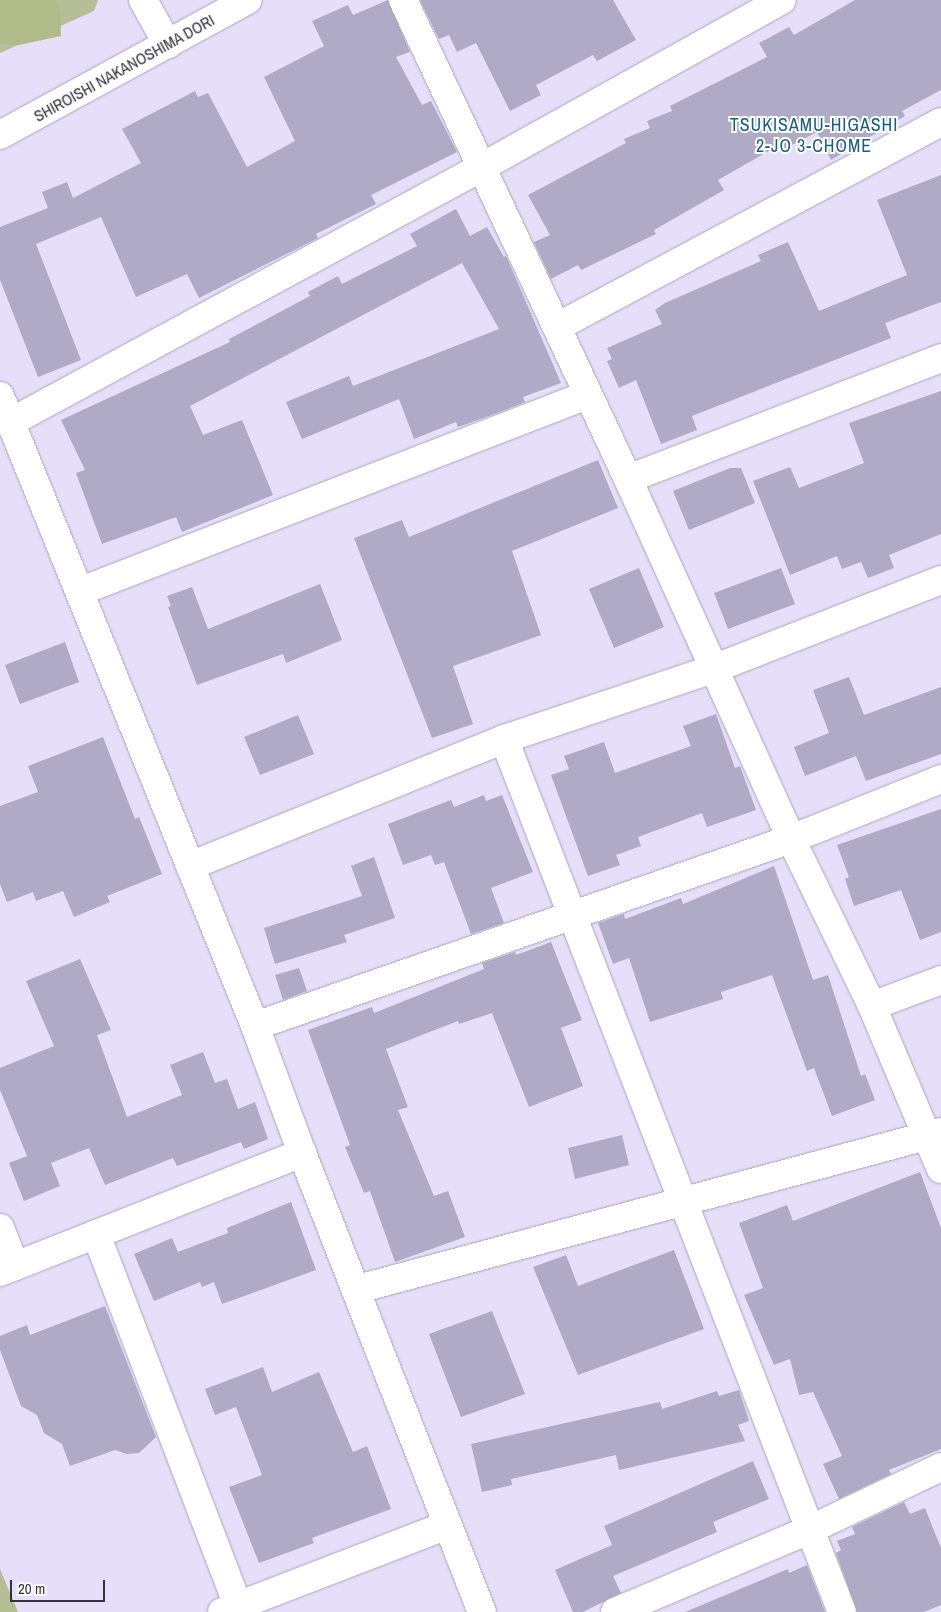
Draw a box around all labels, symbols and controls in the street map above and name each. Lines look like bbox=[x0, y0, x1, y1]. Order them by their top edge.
street label: SHIROISHI NAKANOSHIMA DORI bbox=[30, 10, 218, 126]
district label: TSUKISAMU-HIGASHI 2-JO 3-CHOME bbox=[728, 115, 900, 158]
scale bar bbox=[12, 1570, 108, 1602]
text: 20 m bbox=[18, 1578, 45, 1599]

